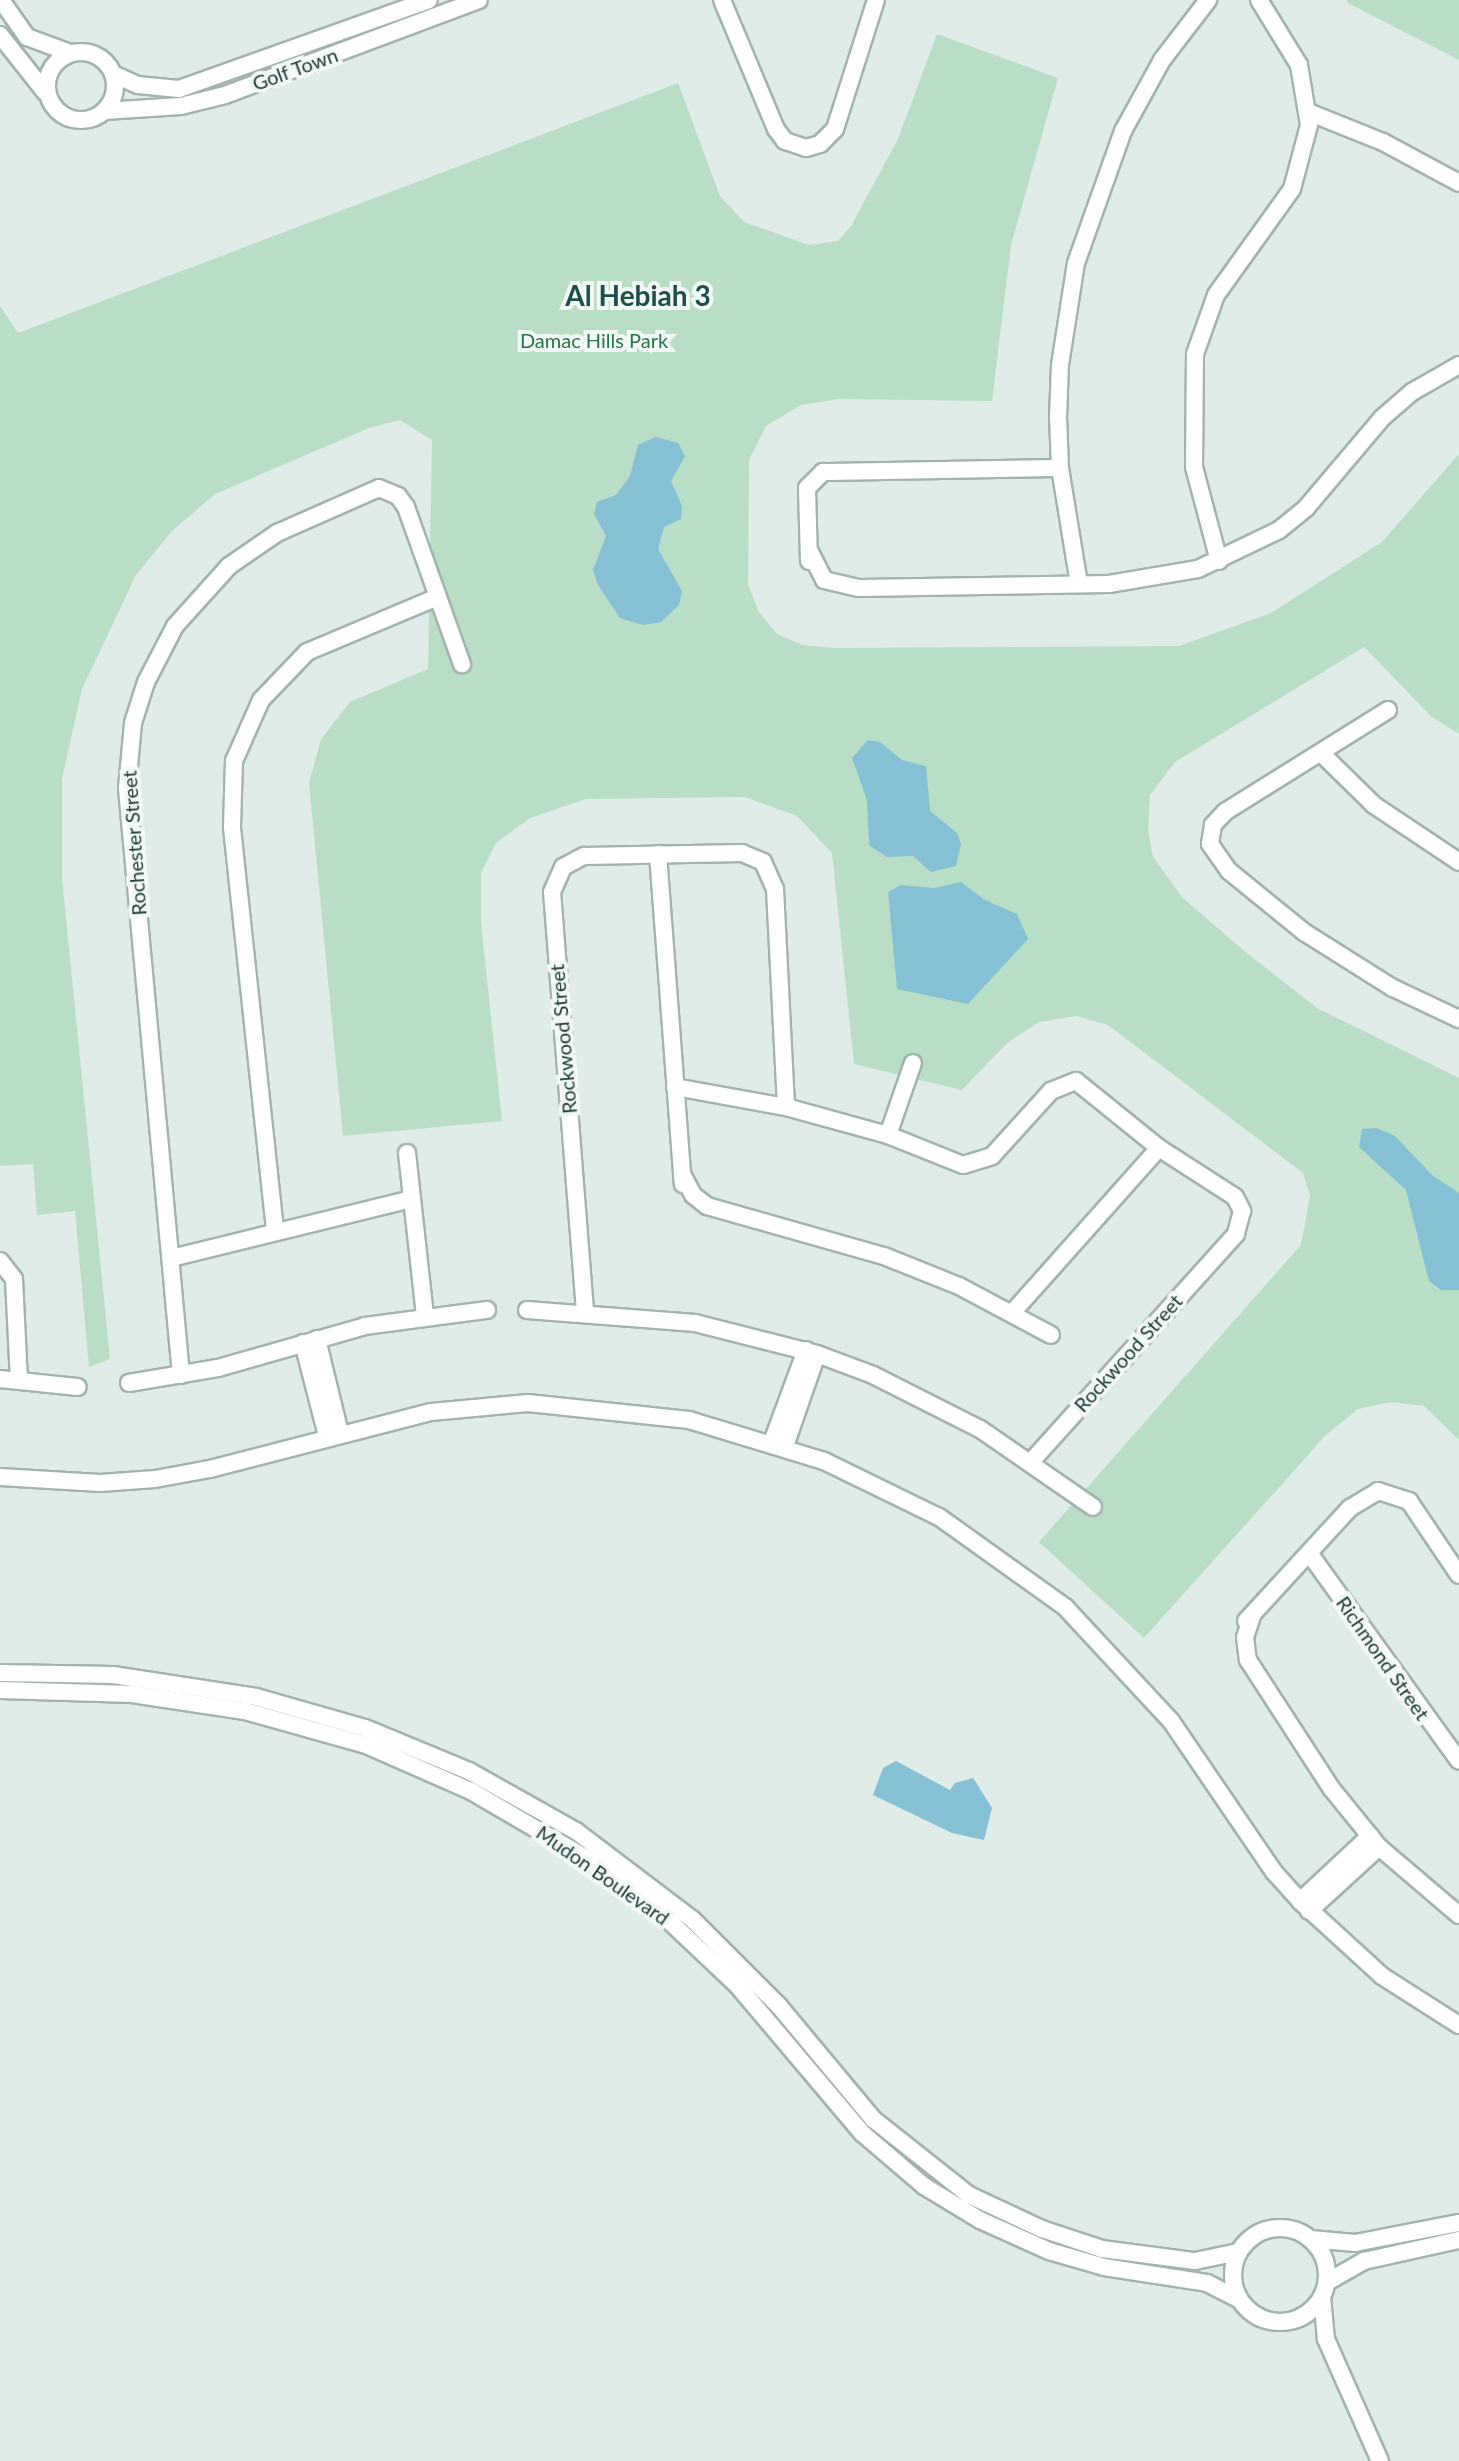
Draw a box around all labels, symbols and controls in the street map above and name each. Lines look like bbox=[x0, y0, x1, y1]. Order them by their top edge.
street label: Golf Town bbox=[249, 42, 341, 96]
district label: Al Hebiah 3 bbox=[565, 278, 711, 312]
park label: Damac Hills Park bbox=[520, 328, 668, 352]
street label: Rochester Street bbox=[117, 769, 151, 917]
street label: Rockwood Street bbox=[545, 963, 581, 1115]
street label: Rockwood Street bbox=[1069, 1289, 1187, 1417]
street label: Richmond Street bbox=[1331, 1591, 1435, 1725]
street label: Mudon Boulevard bbox=[532, 1820, 674, 1930]

